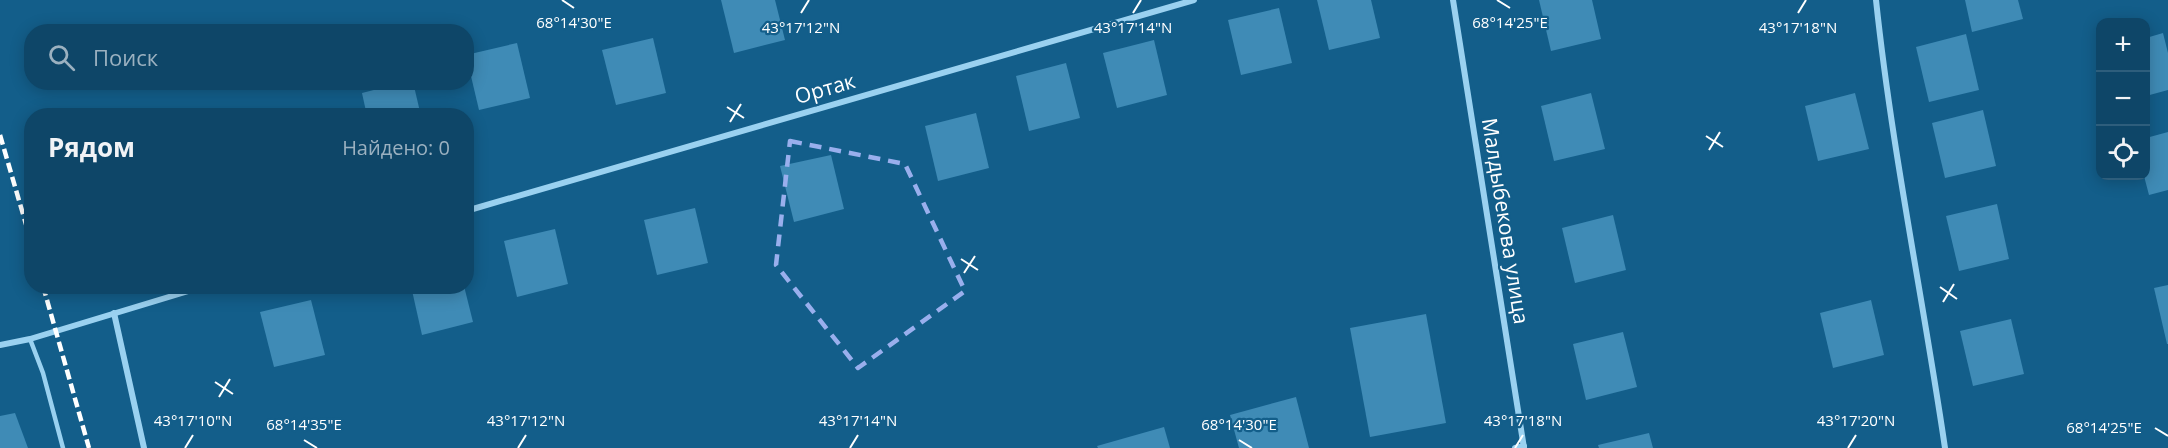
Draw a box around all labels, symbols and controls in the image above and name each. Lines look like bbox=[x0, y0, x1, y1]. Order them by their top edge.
text: 68°14'30"E bbox=[536, 12, 612, 32]
text: 68°14'25"E bbox=[1472, 12, 1548, 32]
text: 43°17'12"N bbox=[762, 17, 840, 37]
text: 43°17'14"N bbox=[1094, 17, 1172, 37]
text: 43°17'18"N bbox=[1759, 17, 1837, 37]
map controls bbox=[2096, 18, 2150, 180]
button: + bbox=[2096, 18, 2150, 72]
search box bbox=[24, 24, 474, 90]
icon: search bbox=[45, 41, 78, 74]
text: Поиск bbox=[93, 42, 158, 72]
street label: Ортак bbox=[791, 66, 858, 110]
button: − bbox=[2096, 72, 2150, 126]
street label: Малдыбекова улица bbox=[1476, 116, 1536, 326]
button: locate bbox=[2096, 126, 2150, 180]
text: Рядом bbox=[48, 129, 135, 165]
text: Найдено: 0 bbox=[342, 134, 450, 161]
text: 43°17'10"N bbox=[154, 410, 232, 430]
text: 43°17'12"N bbox=[487, 410, 565, 430]
text: 43°17'14"N bbox=[819, 410, 897, 430]
text: 43°17'18"N bbox=[1484, 410, 1562, 430]
text: 43°17'20"N bbox=[1817, 410, 1895, 430]
text: 68°14'35"E bbox=[266, 414, 342, 434]
text: 68°14'30"E bbox=[1201, 414, 1277, 434]
text: 68°14'25"E bbox=[2066, 417, 2142, 437]

